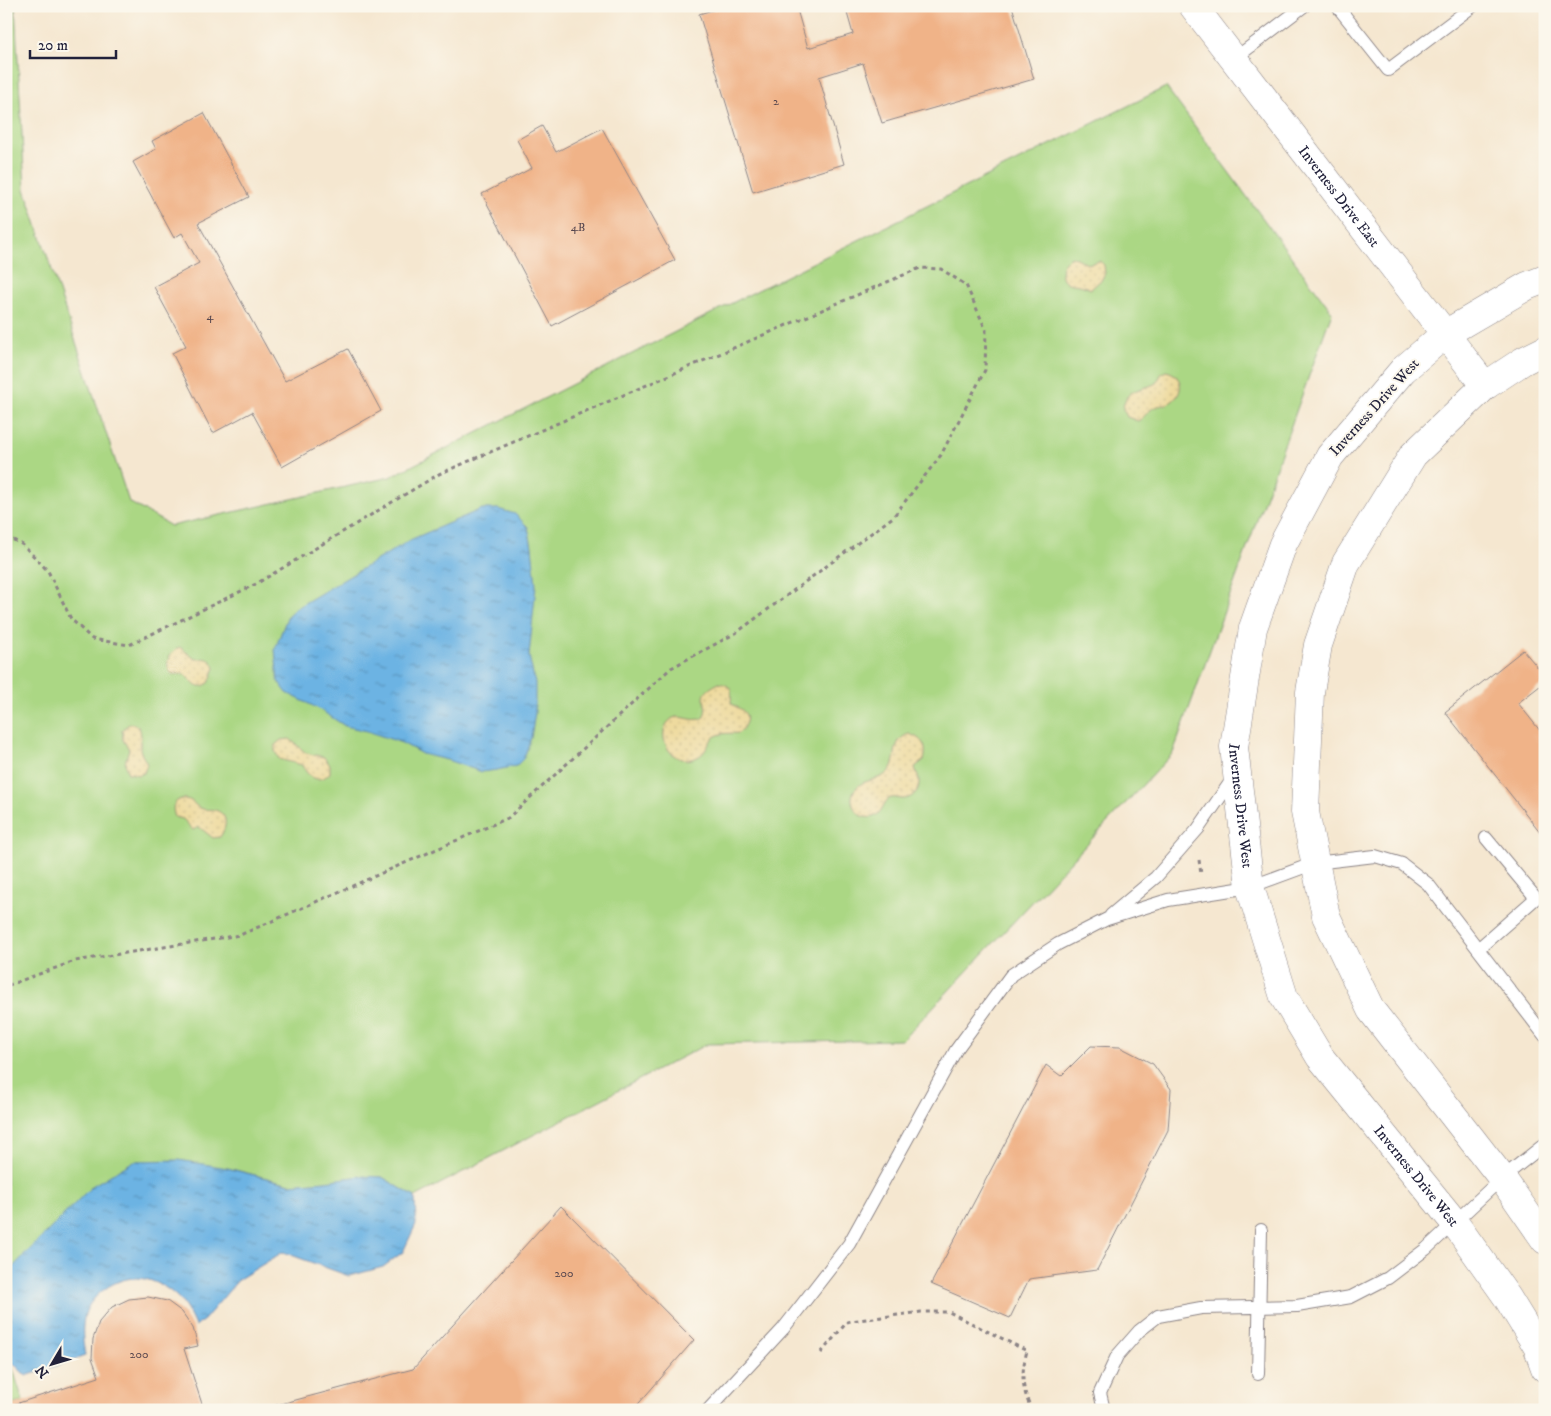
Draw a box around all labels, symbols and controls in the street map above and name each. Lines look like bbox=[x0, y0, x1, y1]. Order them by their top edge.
scale bar bbox=[30, 28, 116, 60]
text: 20 m bbox=[38, 36, 68, 55]
house number: 2 bbox=[773, 94, 779, 109]
street label: Inverness Drive East bbox=[1294, 142, 1384, 251]
house number: 4B bbox=[571, 220, 585, 235]
house number: 4 bbox=[207, 309, 215, 324]
street label: Inverness Drive West bbox=[1325, 354, 1423, 460]
street label: Inverness Drive West bbox=[1224, 742, 1257, 869]
street label: Inverness Drive West bbox=[1369, 1121, 1463, 1231]
house number: 200 bbox=[555, 1266, 573, 1281]
north arrow bbox=[28, 1338, 78, 1388]
house number: 200 bbox=[130, 1347, 148, 1362]
text: N bbox=[32, 1361, 53, 1381]

